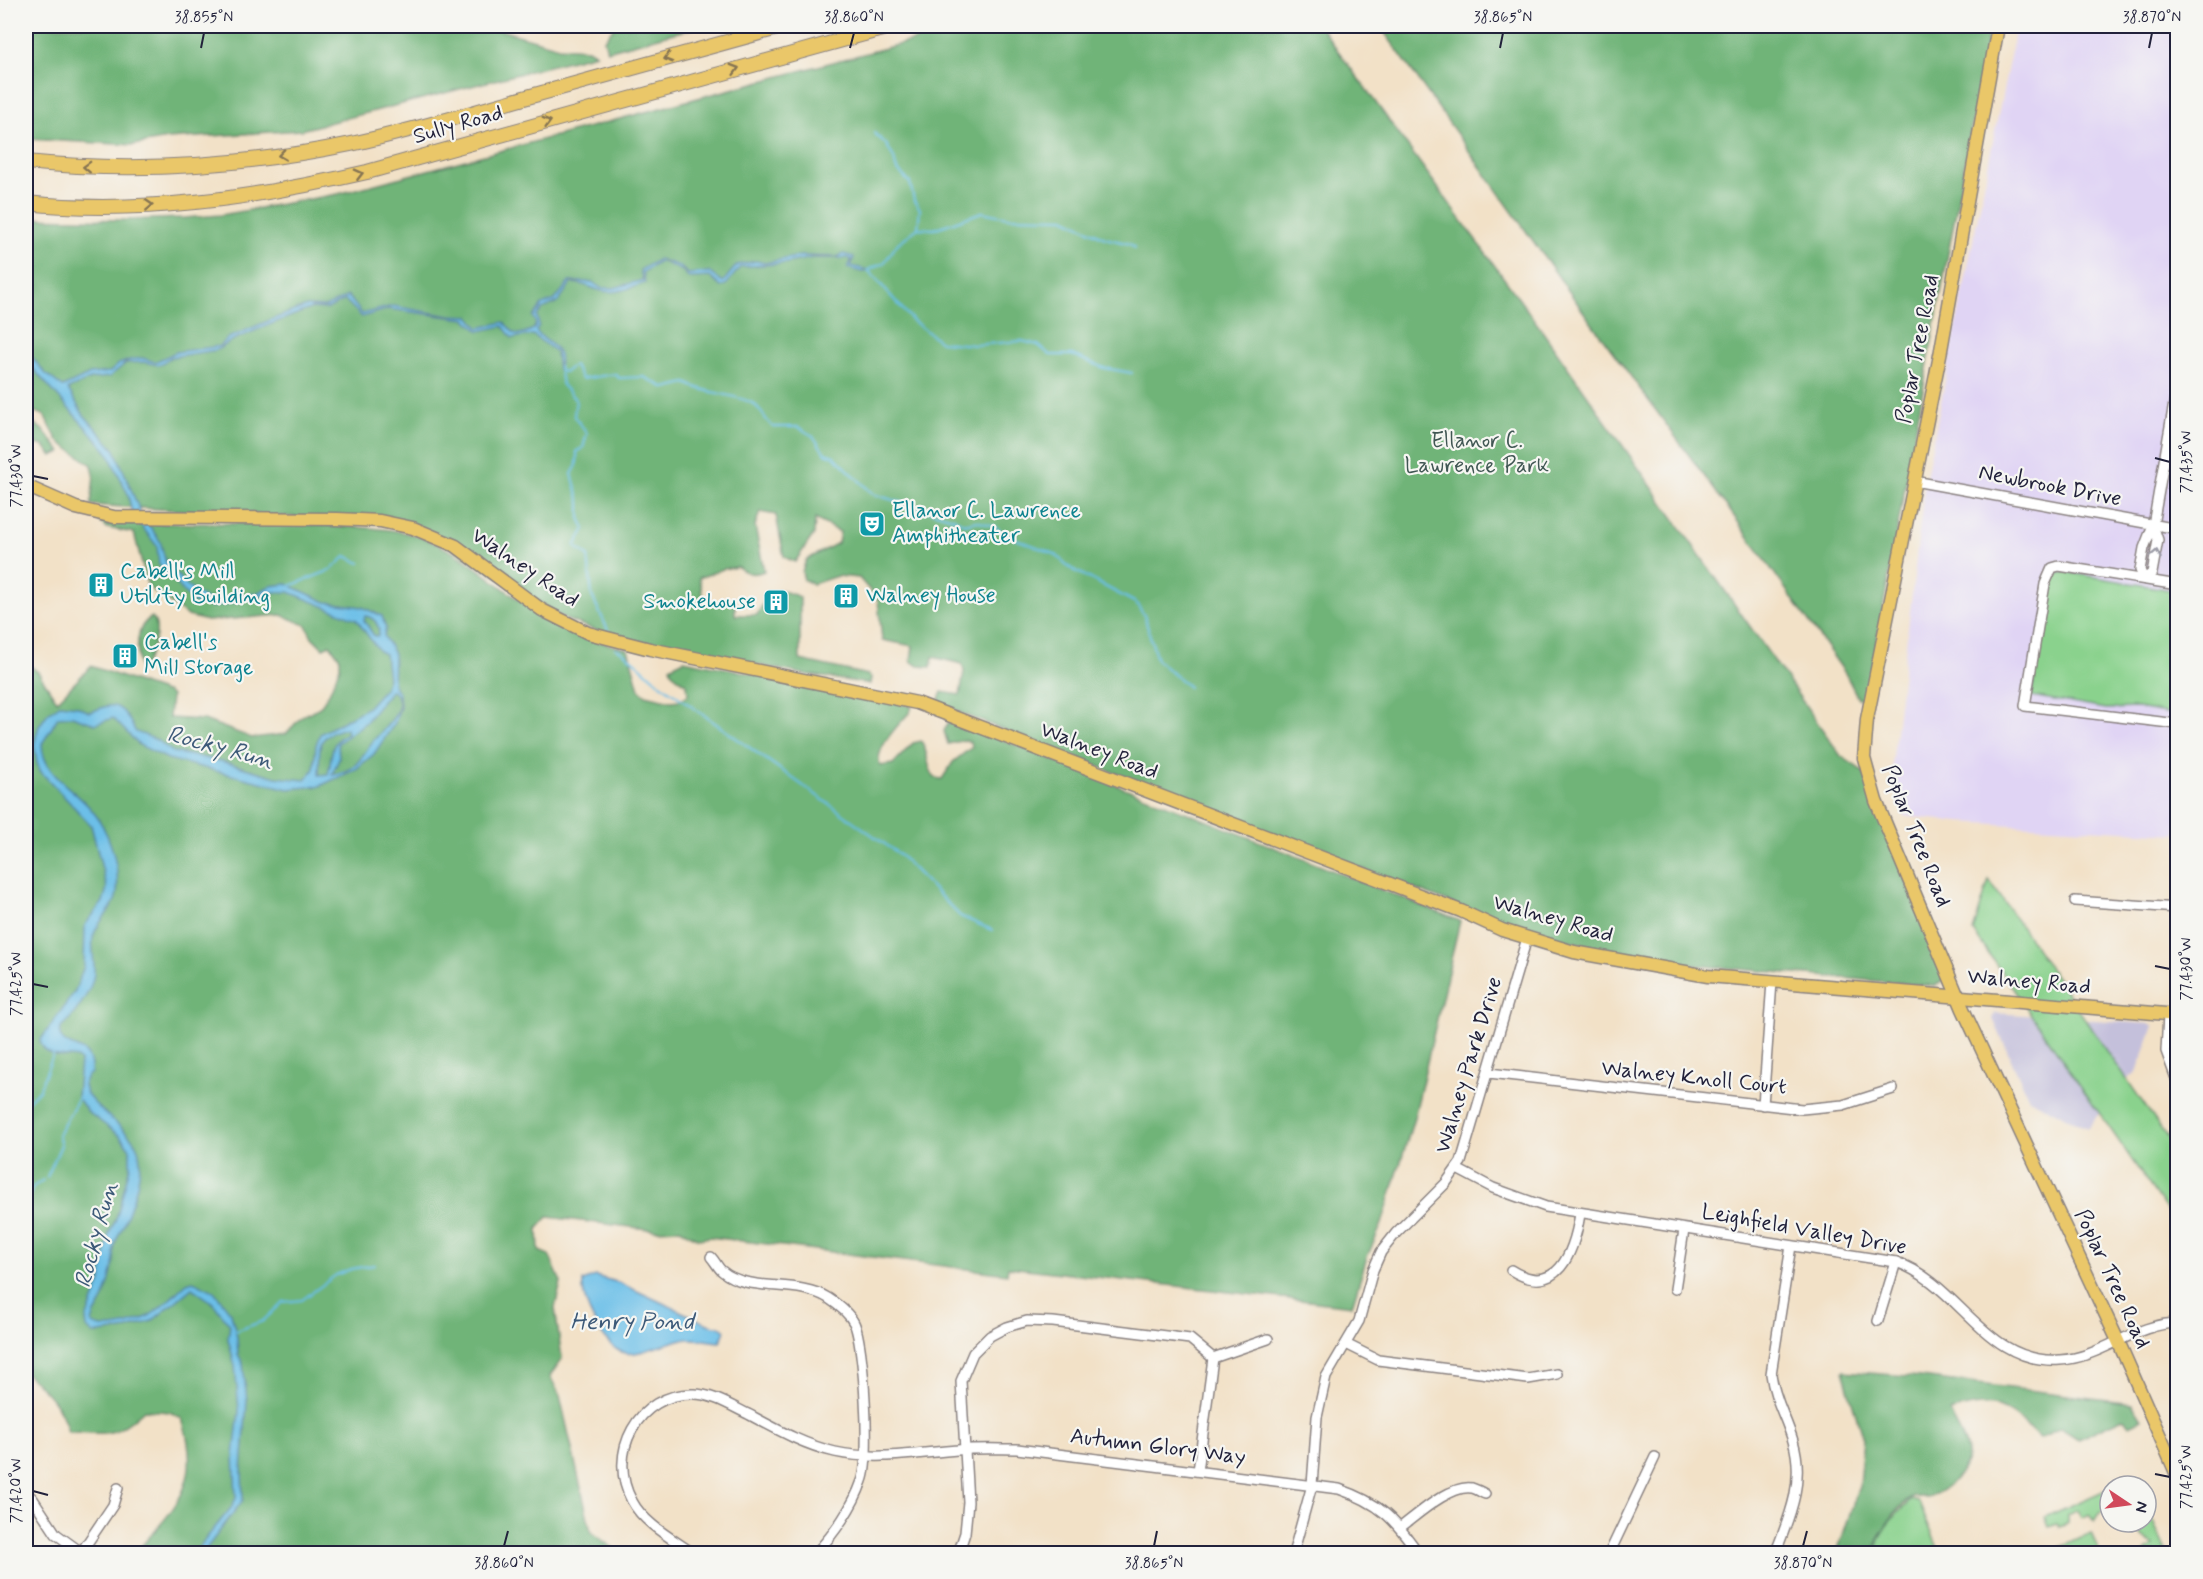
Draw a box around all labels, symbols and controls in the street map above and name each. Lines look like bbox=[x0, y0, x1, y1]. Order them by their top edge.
text: 38.855°N bbox=[175, 8, 233, 28]
text: 38.860°N bbox=[824, 8, 884, 28]
text: 38.865°N bbox=[1474, 8, 1532, 28]
text: 38.870°N bbox=[2123, 8, 2181, 28]
one-way arrow bbox=[663, 51, 674, 63]
one-way arrow bbox=[729, 64, 740, 76]
street label: Sully Road bbox=[410, 99, 506, 151]
one-way arrow bbox=[541, 117, 552, 129]
one-way arrow bbox=[277, 149, 286, 161]
one-way arrow bbox=[83, 160, 92, 173]
one-way arrow bbox=[354, 168, 364, 181]
one-way arrow bbox=[144, 199, 153, 212]
street label: Poplar Tree Road bbox=[1890, 272, 1946, 426]
park label: Ellanor C. Lawrence Park bbox=[1405, 427, 1549, 480]
text: 77.435°W bbox=[2177, 431, 2197, 493]
text: 77.430°W bbox=[7, 445, 27, 507]
street label: Newbrook Drive bbox=[1976, 458, 2124, 514]
place label: Ellanor C. Lawrence Amphitheater bbox=[892, 497, 1081, 550]
theatre icon: Ellanor C. Lawrence Amphitheater bbox=[857, 509, 887, 539]
street label: Walney Road bbox=[466, 522, 584, 614]
one-way arrow bbox=[2149, 549, 2162, 559]
place label: Cabell's Mill Utility Building bbox=[120, 558, 270, 612]
building icon: Cabell's Mill Utility Building bbox=[86, 570, 116, 600]
building icon: Walney House bbox=[831, 581, 861, 611]
place label: Walney House bbox=[866, 582, 996, 610]
building icon: Smokehouse bbox=[761, 587, 791, 617]
place label: Smokehouse bbox=[643, 588, 756, 616]
place label: Cabell's Mill Storage bbox=[144, 629, 253, 683]
building icon: Cabell's Mill Storage bbox=[110, 641, 140, 671]
street label: Walney Road bbox=[1036, 716, 1162, 786]
water label: Rocky Run bbox=[164, 719, 277, 777]
street label: Poplar Tree Road bbox=[1875, 761, 1957, 911]
street label: Walney Road bbox=[1490, 888, 1616, 950]
text: 77.430°W bbox=[2177, 938, 2197, 1000]
text: 77.425°W bbox=[7, 952, 27, 1016]
street label: Walney Road bbox=[1966, 963, 2092, 1001]
street label: Walney Park Drive bbox=[1429, 973, 1509, 1157]
street label: Walney Knoll Court bbox=[1600, 1054, 1788, 1102]
water label: Rocky Run bbox=[68, 1178, 126, 1291]
street label: Leighfield Valley Drive bbox=[1699, 1198, 1909, 1263]
street label: Poplar Tree Road bbox=[2067, 1205, 2157, 1353]
water label: Henry Pond bbox=[570, 1307, 697, 1338]
street label: Autumn Glory Way bbox=[1069, 1422, 1247, 1472]
text: 77.425°W bbox=[2177, 1445, 2197, 1509]
text: 77.420°W bbox=[7, 1459, 27, 1523]
north arrow bbox=[2098, 1474, 2158, 1534]
text: N bbox=[2130, 1499, 2153, 1515]
text: 38.860°N bbox=[474, 1554, 534, 1574]
text: 38.865°N bbox=[1125, 1554, 1183, 1574]
text: 38.870°N bbox=[1774, 1554, 1832, 1574]

